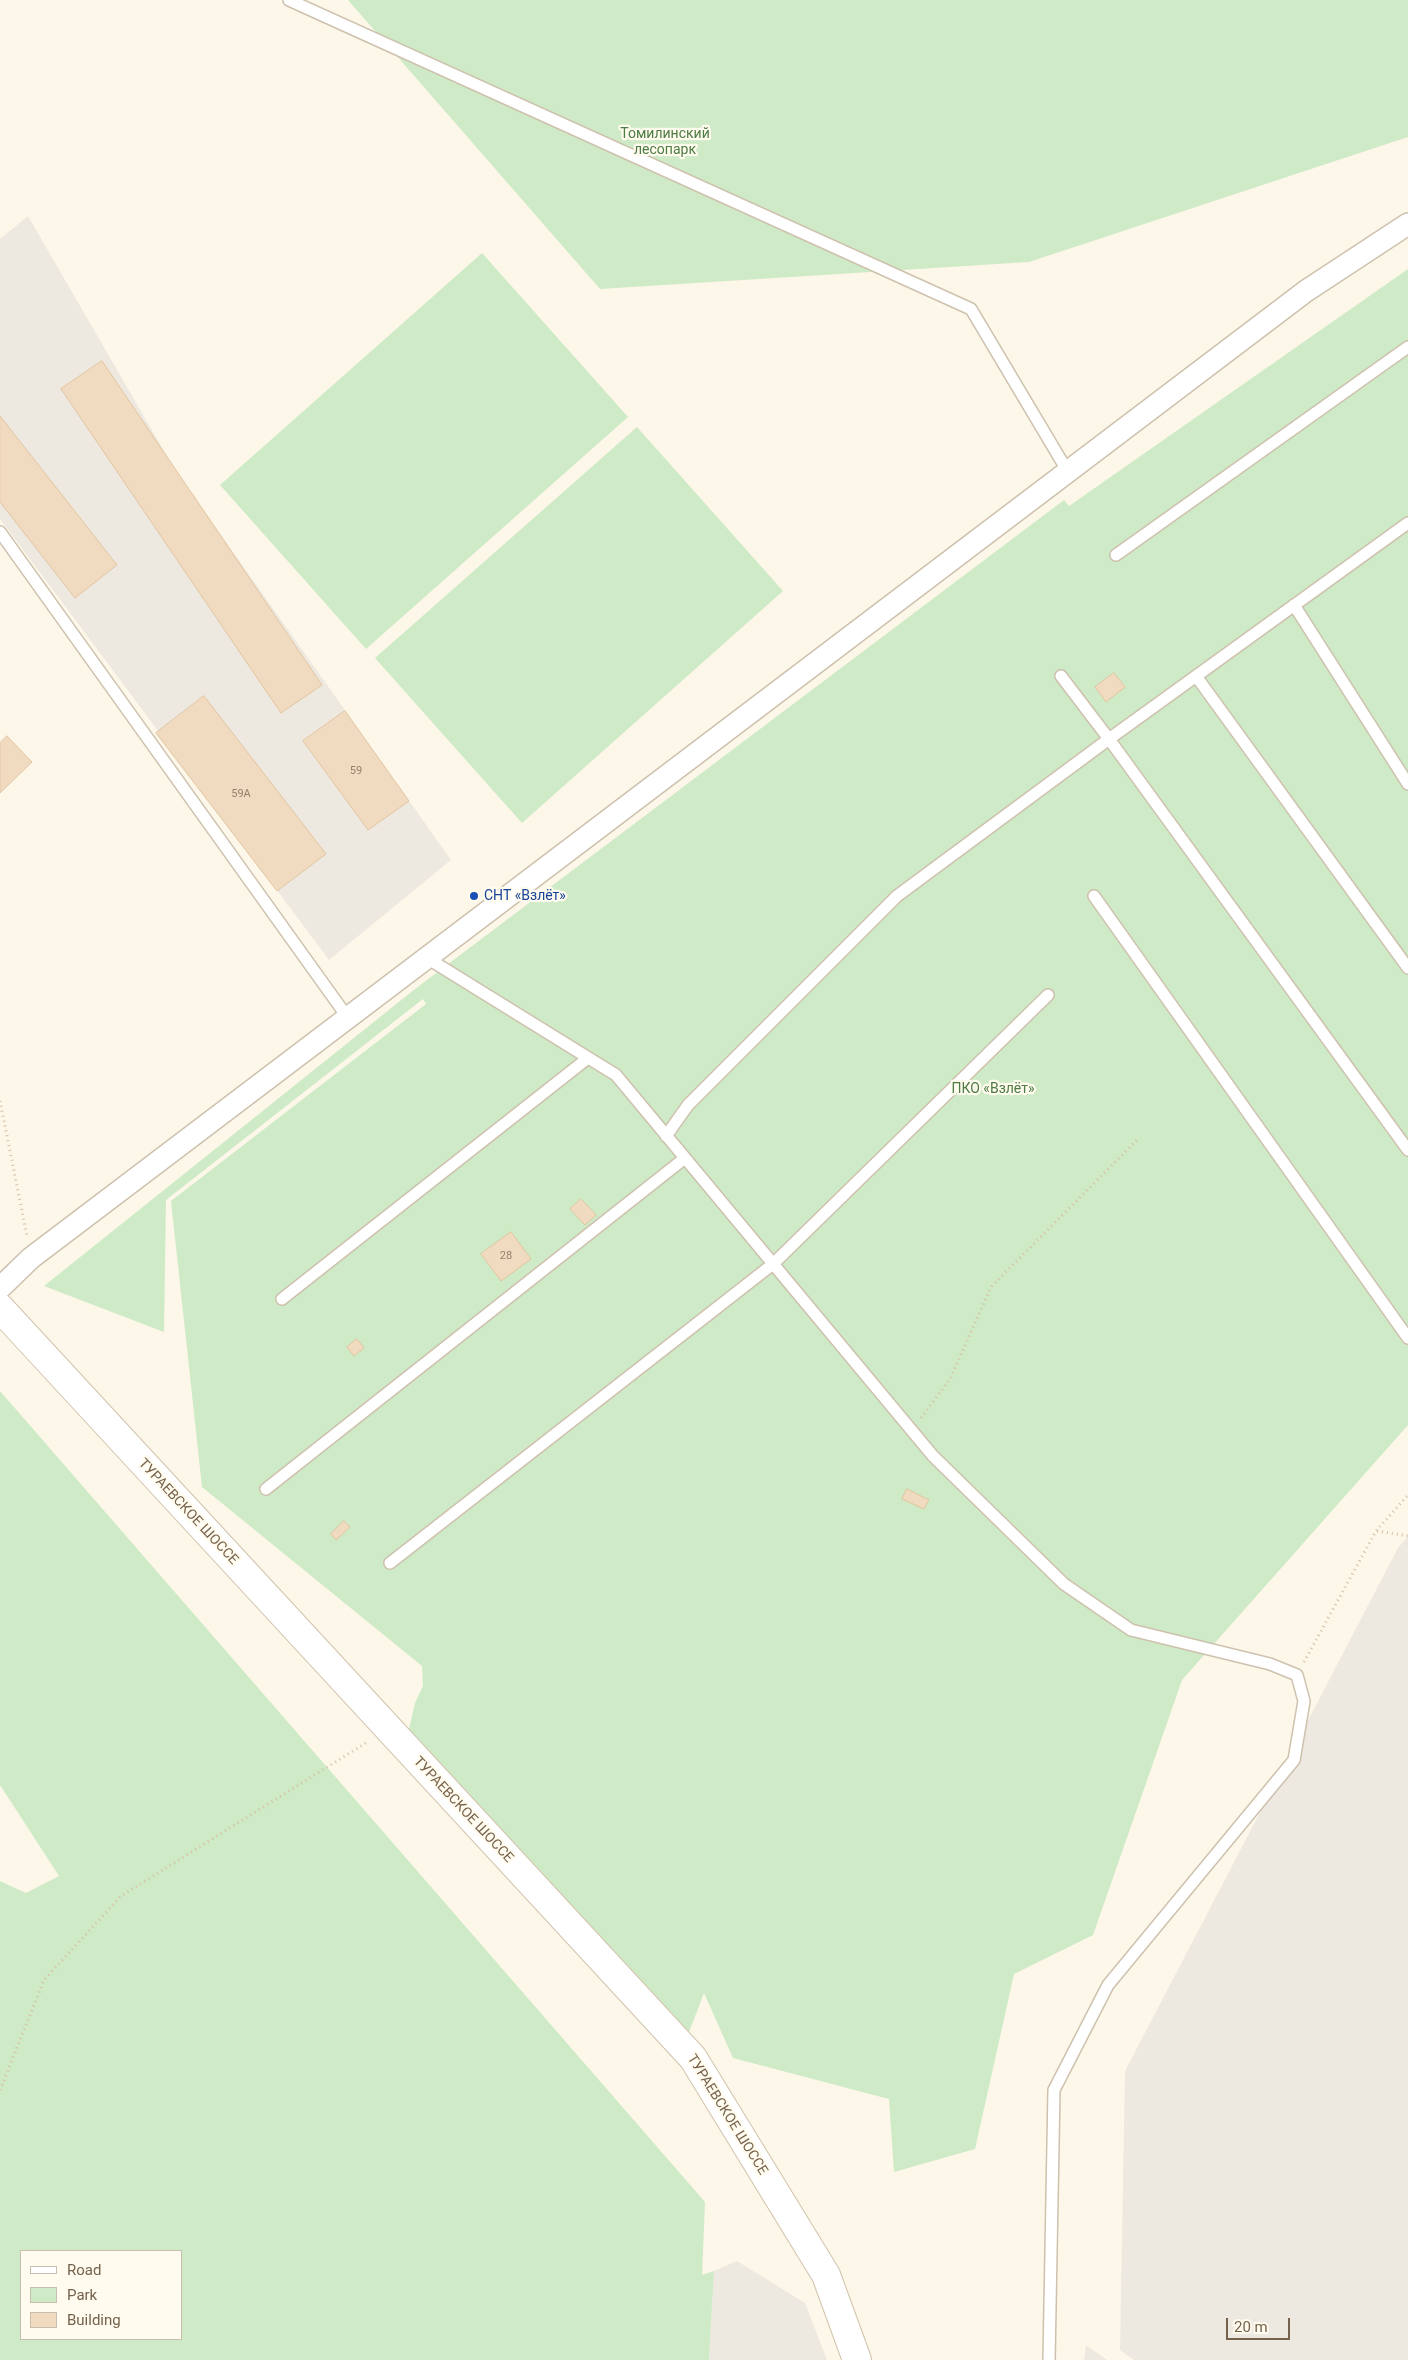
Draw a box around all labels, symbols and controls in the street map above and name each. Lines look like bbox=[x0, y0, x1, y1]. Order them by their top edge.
park label: Томилинский лесопарк bbox=[620, 126, 710, 158]
house number: 59 bbox=[350, 764, 362, 778]
house number: 59А bbox=[231, 787, 251, 801]
place label: СНТ «Взлёт» bbox=[484, 888, 566, 904]
marker: СНТ «Взлёт» bbox=[468, 890, 480, 902]
park label: ПКО «Взлёт» bbox=[951, 1081, 1035, 1097]
house number: 28 bbox=[500, 1249, 512, 1263]
street label: ТУРАЕВСКОЕ ШОССЕ bbox=[135, 1456, 241, 1568]
street label: ТУРАЕВСКОЕ ШОССЕ bbox=[410, 1754, 516, 1866]
street label: ТУРАЕВСКОЕ ШОССЕ bbox=[683, 2052, 771, 2178]
legend bbox=[20, 2250, 182, 2340]
text: Road bbox=[67, 2261, 101, 2279]
text: Park bbox=[67, 2286, 97, 2304]
scale bar bbox=[1228, 2308, 1292, 2340]
text: Building bbox=[67, 2311, 121, 2329]
text: 20 m bbox=[1234, 2318, 1268, 2336]

